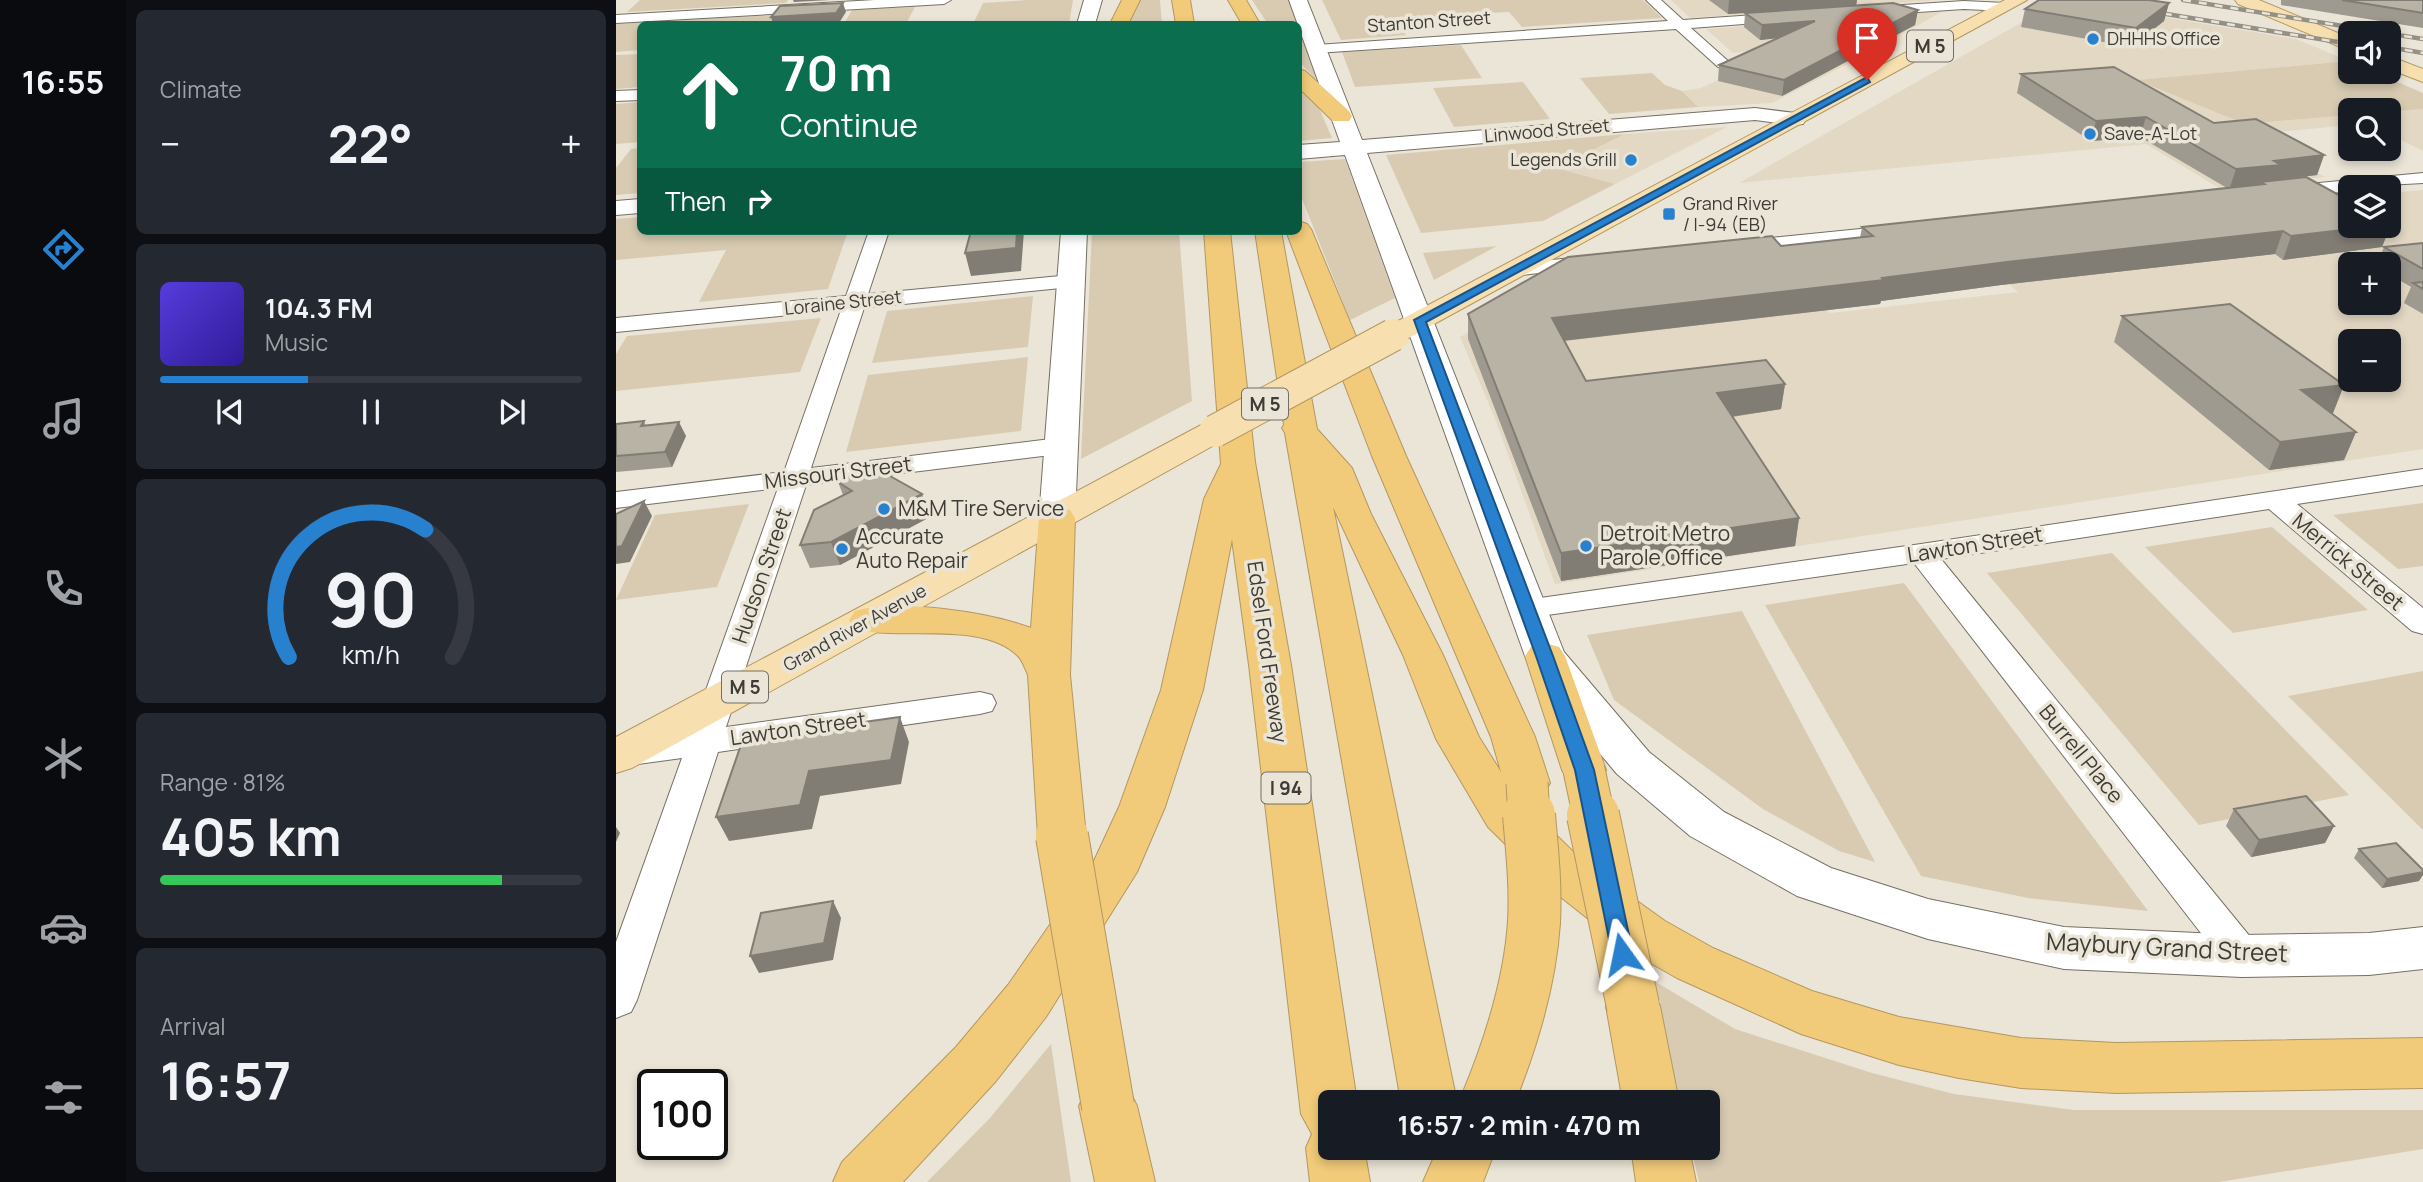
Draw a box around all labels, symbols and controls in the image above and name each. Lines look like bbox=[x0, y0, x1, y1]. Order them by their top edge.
street label: Stanton Street bbox=[1366, 5, 1491, 37]
pin bbox=[1837, 8, 1897, 80]
icon: arrive bbox=[1848, 19, 1886, 57]
map controls bbox=[2338, 21, 2401, 392]
button: sound bbox=[2338, 21, 2401, 84]
place label: DHHHS Office bbox=[2107, 26, 2220, 50]
road number: M 5 bbox=[1907, 30, 1953, 61]
marker: DHHHS Office bbox=[2085, 31, 2101, 47]
text: 70 m bbox=[780, 39, 892, 106]
icon: ahead bbox=[665, 49, 756, 140]
text: 16:55 bbox=[22, 60, 104, 104]
text: Climate bbox=[160, 73, 242, 105]
button: search bbox=[2338, 98, 2401, 161]
text: Continue bbox=[780, 103, 918, 147]
text: 22° bbox=[328, 108, 413, 179]
street label: Linwood Street bbox=[1483, 113, 1611, 147]
text: − bbox=[160, 117, 181, 169]
text: + bbox=[560, 117, 582, 169]
place label: Save-A-Lot bbox=[2104, 121, 2197, 145]
marker: Save-A-Lot bbox=[2082, 126, 2098, 142]
place label: Legends Grill bbox=[1510, 147, 1617, 171]
marker: Legends Grill bbox=[1623, 152, 1639, 168]
button: layers bbox=[2338, 175, 2401, 238]
icon: right bbox=[740, 182, 778, 220]
text: Then bbox=[665, 183, 726, 219]
place label: Grand River / I-94 (EB) bbox=[1683, 191, 1779, 236]
marker: Grand River / I-94 (EB) bbox=[1661, 206, 1677, 222]
icon: directions bbox=[39, 225, 88, 274]
button: + bbox=[2338, 252, 2401, 315]
street label: Loraine Street bbox=[783, 284, 903, 320]
text: 104.3 FM bbox=[265, 290, 373, 326]
text: Music bbox=[265, 326, 328, 358]
button: − bbox=[2338, 329, 2401, 392]
road number: M 5 bbox=[1242, 388, 1288, 420]
icon: previous bbox=[211, 393, 249, 431]
icon: pause bbox=[352, 393, 390, 431]
icon: next bbox=[493, 393, 531, 431]
icon: music bbox=[39, 394, 88, 443]
street label: Missouri Street bbox=[763, 449, 913, 495]
place label: M&M Tire Service bbox=[898, 494, 1064, 522]
marker: M&M Tire Service bbox=[876, 501, 892, 517]
street label: Hudson Street bbox=[725, 504, 797, 647]
street label: Merrick Street bbox=[2287, 506, 2410, 616]
place label: Detroit Metro Parole Office bbox=[1600, 519, 1730, 571]
street label: Lawton Street bbox=[1905, 519, 2045, 569]
place label: Accurate Auto Repair bbox=[856, 522, 969, 574]
marker: Detroit Metro Parole Office bbox=[1578, 538, 1594, 554]
marker: Accurate Auto Repair bbox=[834, 541, 850, 557]
text: 90 bbox=[324, 549, 418, 649]
street label: Edsel Ford Freeway bbox=[1241, 559, 1295, 745]
icon: phone bbox=[39, 564, 88, 613]
street label: Grand River Avenue bbox=[779, 578, 930, 676]
text: km/h bbox=[342, 637, 400, 672]
road number: M 5 bbox=[722, 672, 768, 702]
street label: Burrell Place bbox=[2033, 698, 2130, 809]
street label: Lawton Street bbox=[728, 705, 868, 751]
icon: climate bbox=[39, 734, 88, 783]
text: Range · 81% bbox=[160, 766, 285, 798]
road number: I 94 bbox=[1262, 772, 1310, 804]
text: 405 km bbox=[160, 801, 341, 872]
icon: car bbox=[39, 903, 88, 952]
position arrow bbox=[1585, 917, 1659, 991]
street label: Maybury Grand Street bbox=[2045, 924, 2289, 969]
text: Arrival bbox=[160, 1010, 226, 1042]
text: 16:57 bbox=[160, 1045, 291, 1116]
speed limit sign: 100 bbox=[637, 1069, 728, 1160]
icon: filters bbox=[39, 1073, 88, 1122]
text: 16:57 · 2 min · 470 m bbox=[1397, 1107, 1641, 1143]

